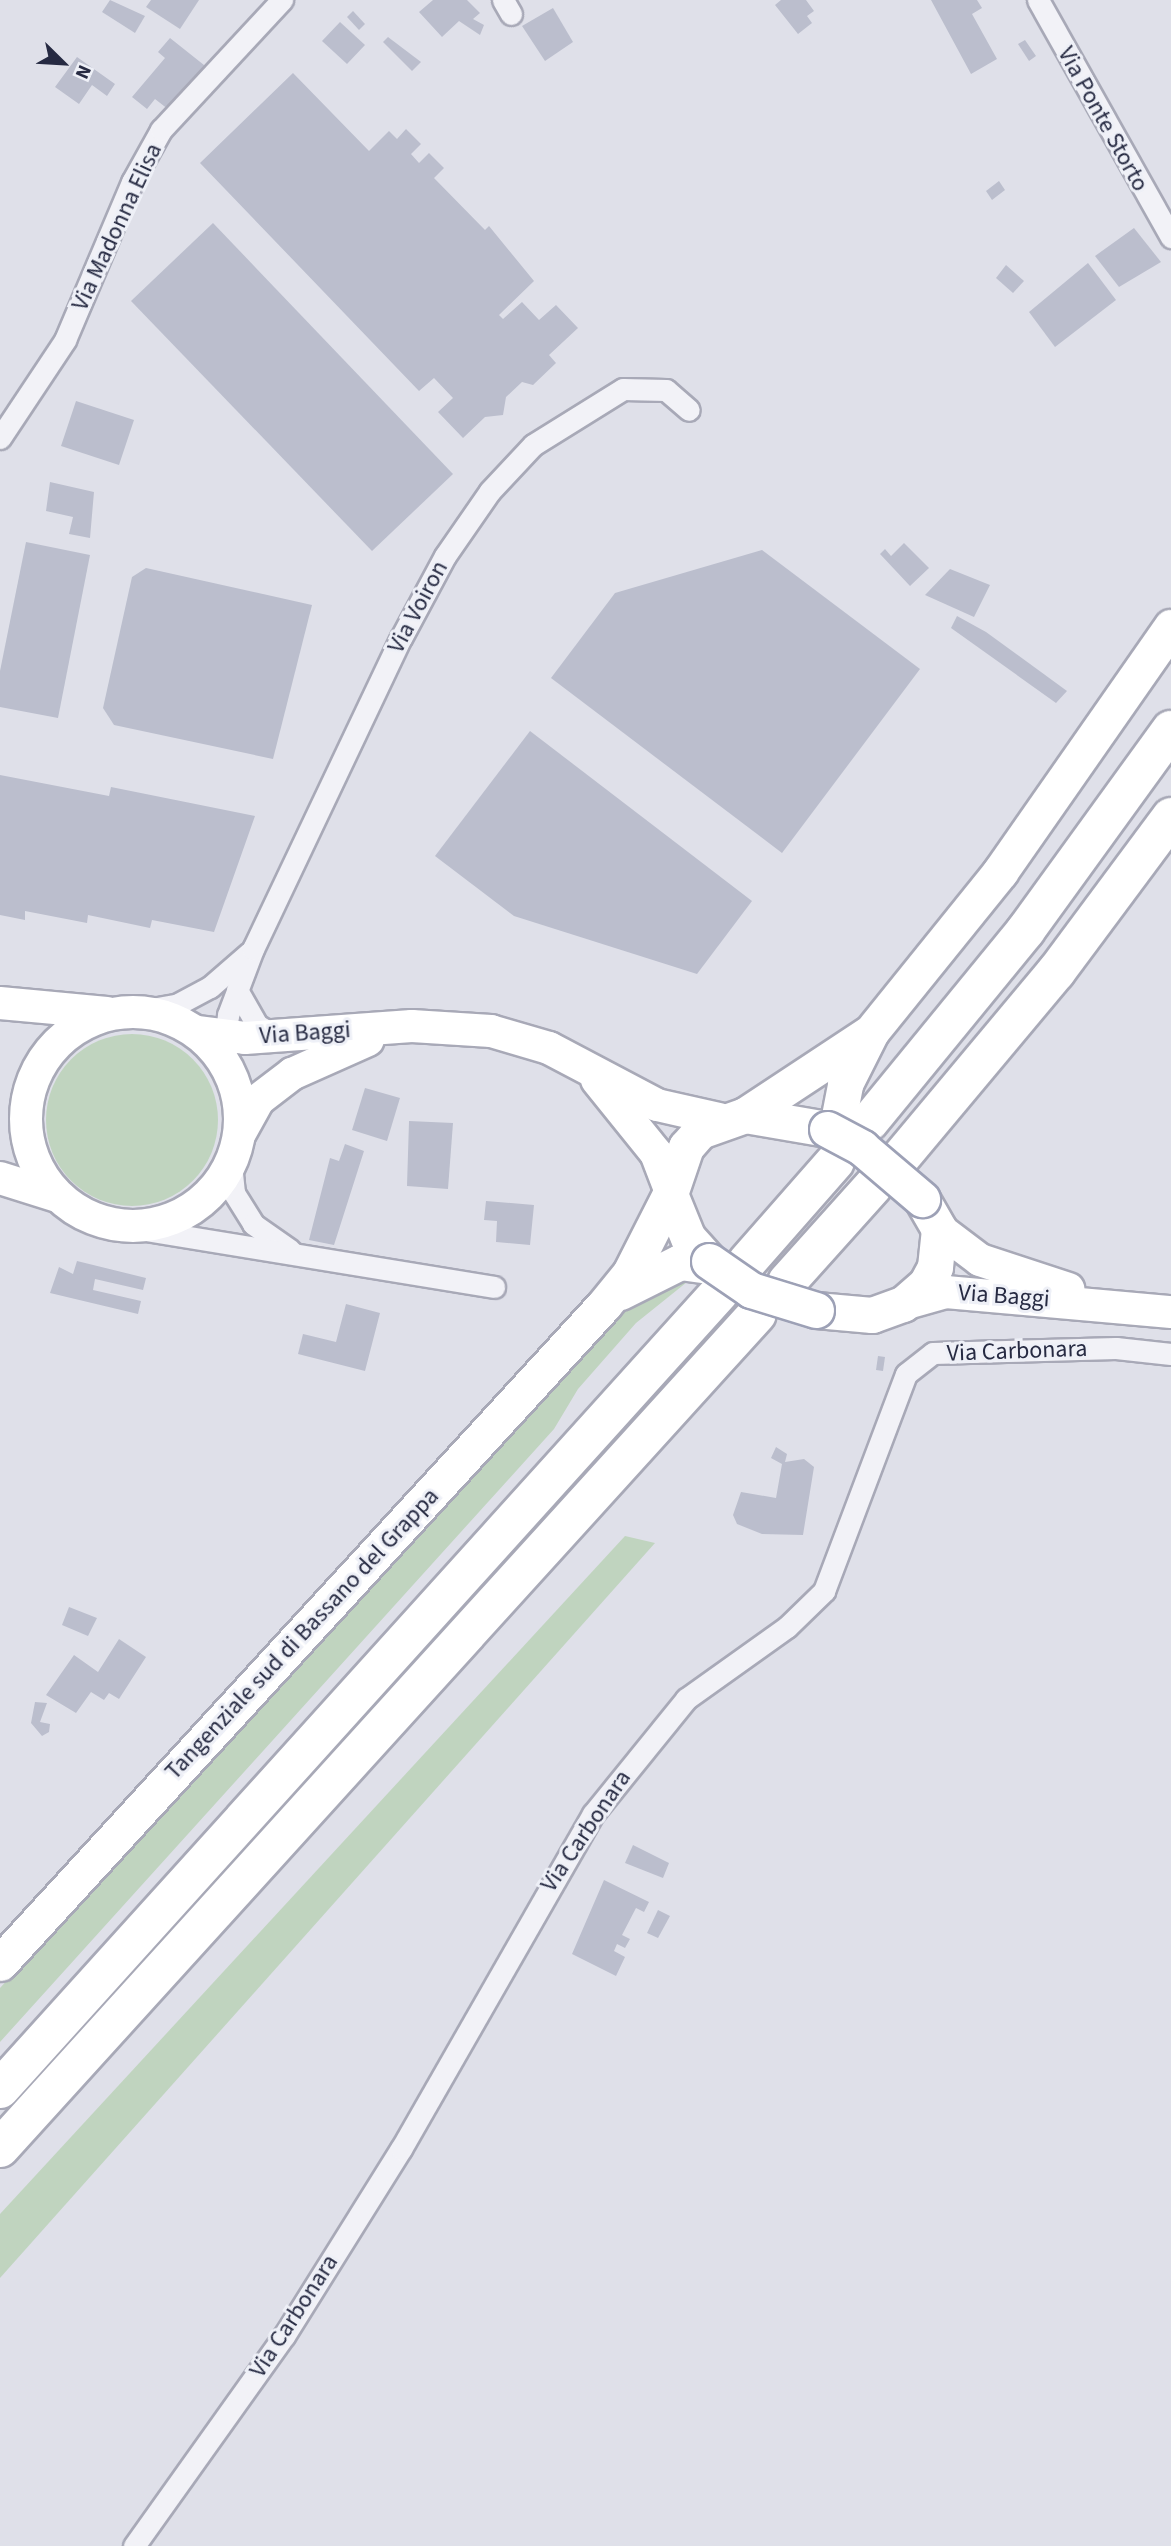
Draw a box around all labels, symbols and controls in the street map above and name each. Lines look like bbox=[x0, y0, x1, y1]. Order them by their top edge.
north arrow bbox=[28, 28, 98, 98]
street label: Via Ponte Storto bbox=[1051, 42, 1155, 196]
text: N bbox=[68, 60, 98, 83]
street label: Via Madonna Elisa bbox=[66, 139, 168, 315]
street label: Via Voiron bbox=[382, 556, 454, 658]
street label: Via Baggi bbox=[258, 1015, 352, 1051]
street label: Via Baggi bbox=[957, 1278, 1051, 1314]
street label: Via Carbonara bbox=[946, 1334, 1088, 1368]
street label: Tangenziale sud di Bassano del Grappa bbox=[159, 1482, 445, 1786]
street label: Via Carbonara bbox=[535, 1765, 637, 1897]
street label: Via Carbonara bbox=[244, 2249, 344, 2383]

